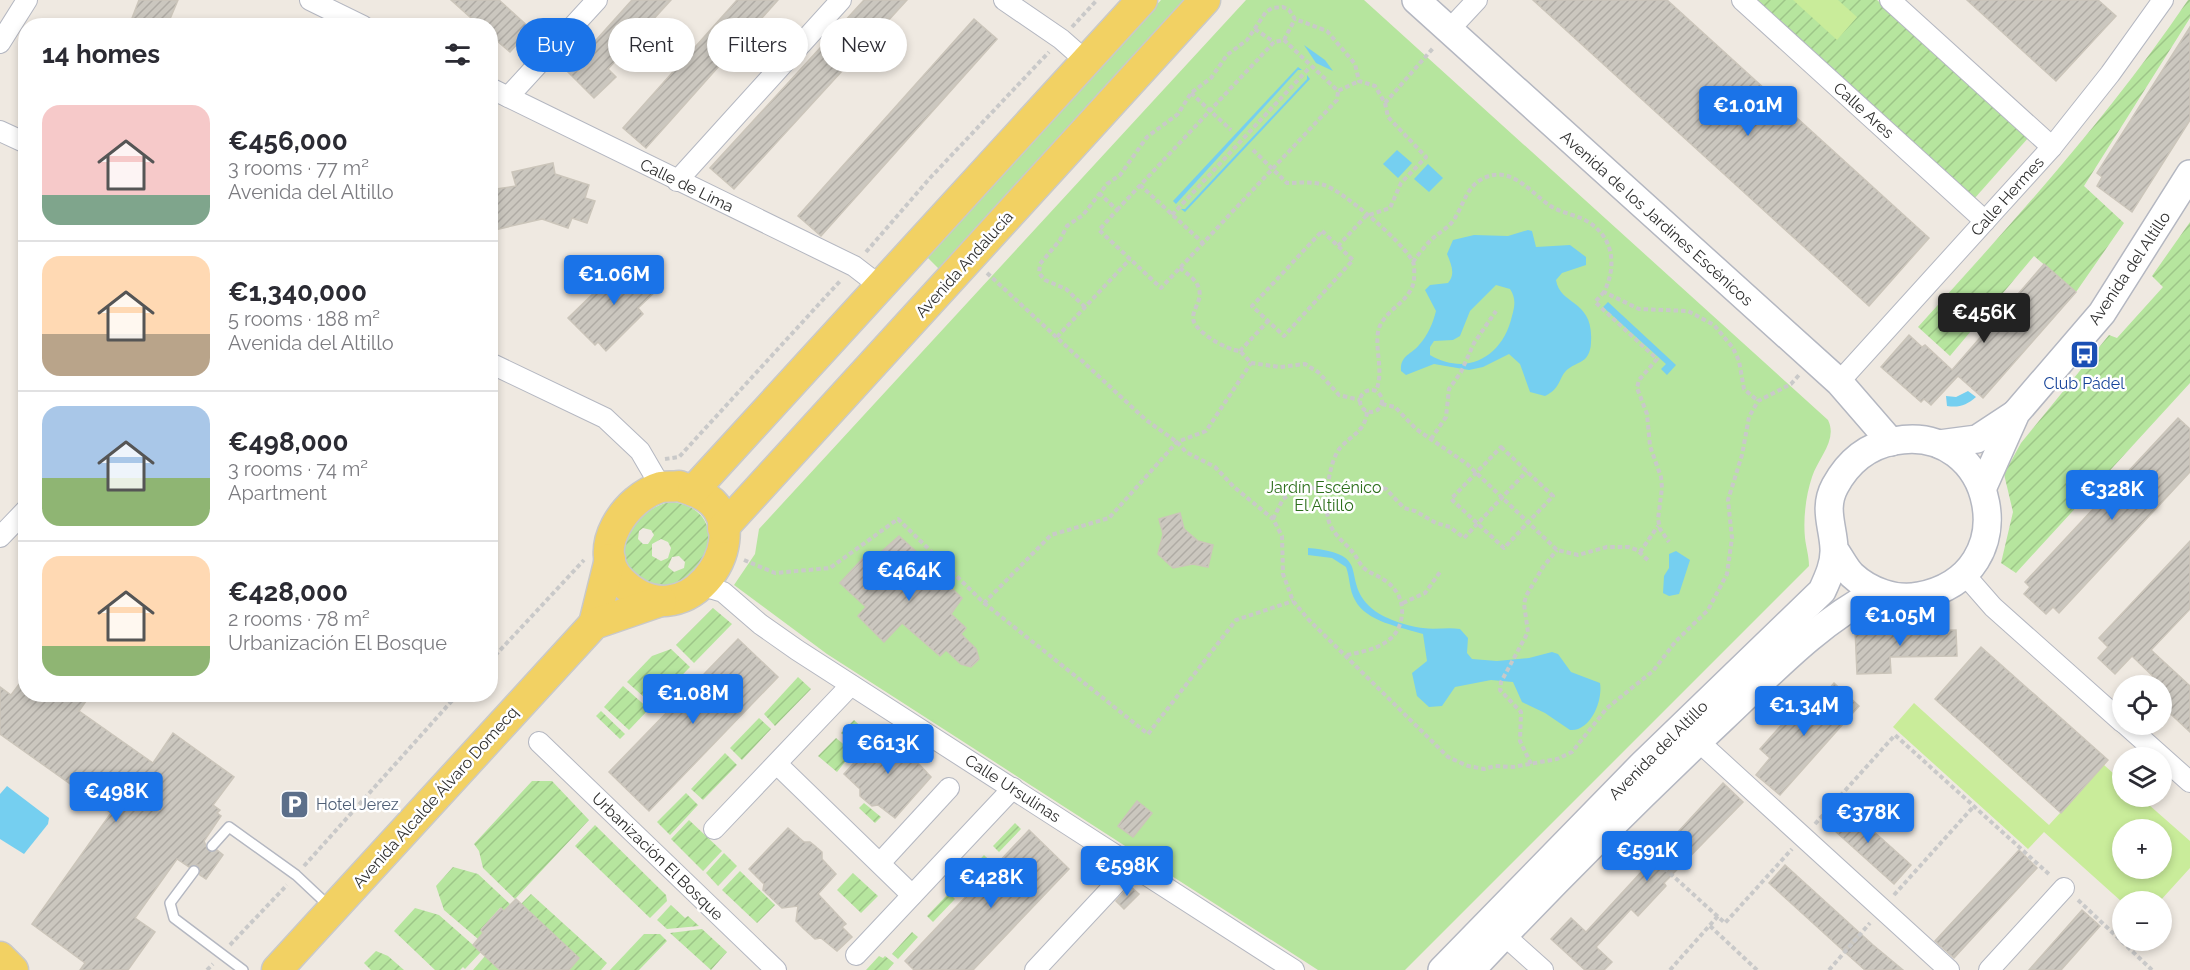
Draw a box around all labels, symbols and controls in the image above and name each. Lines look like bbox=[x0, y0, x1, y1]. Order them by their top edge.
chip: Buy bbox=[516, 18, 596, 72]
chip: Rent bbox=[608, 18, 695, 72]
chip: Filters bbox=[707, 18, 808, 72]
chip: New bbox=[820, 18, 907, 72]
icon: filters bbox=[441, 38, 474, 71]
text: 14 homes bbox=[42, 39, 160, 69]
street label: Calle Ares bbox=[1830, 78, 1898, 143]
pin: €1.01M bbox=[1699, 86, 1797, 137]
text: €1.01M bbox=[1713, 93, 1783, 117]
text: €456,000 bbox=[228, 126, 348, 156]
street label: Avenida de los Jardines Escénicos bbox=[1557, 127, 1757, 310]
icon: home bbox=[90, 129, 162, 201]
street label: Calle Hermes bbox=[1967, 152, 2048, 240]
street label: Calle de Lima bbox=[637, 155, 737, 216]
text: 3 rooms · 77 m² bbox=[228, 156, 369, 180]
text: Avenida del Altillo bbox=[228, 180, 394, 204]
street label: Avenida Andalucía bbox=[912, 207, 1017, 321]
street label: Avenida del Altillo bbox=[2084, 208, 2174, 329]
pin: €1.06M bbox=[565, 255, 663, 306]
text: €1.06M bbox=[578, 262, 650, 286]
text: €1,340,000 bbox=[228, 277, 367, 307]
icon: home bbox=[90, 280, 162, 352]
pin: €456K bbox=[1942, 293, 2026, 344]
text: €456K bbox=[1952, 300, 2016, 324]
text: 5 rooms · 188 m² bbox=[228, 307, 380, 331]
text: Avenida del Altillo bbox=[228, 331, 394, 355]
bus stop icon: Club Pádel bbox=[2068, 339, 2100, 371]
place label: Club Pádel bbox=[2043, 374, 2125, 393]
text: €498,000 bbox=[228, 427, 349, 457]
icon: home bbox=[90, 430, 162, 502]
text: 3 rooms · 74 m² bbox=[228, 457, 368, 481]
pin: €328K bbox=[2070, 470, 2154, 521]
text: €328K bbox=[2080, 477, 2144, 501]
park label: Jardín Escénico El Altillo bbox=[1266, 478, 1382, 515]
text: Apartment bbox=[228, 481, 327, 505]
pin: €464K bbox=[867, 551, 951, 602]
text: €464K bbox=[877, 558, 941, 582]
text: €428,000 bbox=[228, 577, 348, 607]
icon: home bbox=[90, 580, 162, 652]
pin: €1.05M bbox=[1851, 596, 1949, 647]
text: €1.05M bbox=[1865, 603, 1936, 627]
text: 2 rooms · 78 m² bbox=[228, 607, 370, 631]
text: Urbanización El Bosque bbox=[228, 631, 447, 655]
pin: €1.08M bbox=[644, 674, 742, 725]
map controls bbox=[2112, 675, 2172, 951]
button: locate bbox=[2112, 675, 2172, 735]
text: €1.08M bbox=[657, 681, 729, 705]
pin: €1.34M bbox=[1755, 686, 1853, 737]
text: €1.34M bbox=[1769, 693, 1839, 717]
street label: Avenida del Altillo bbox=[1605, 697, 1712, 804]
street label: Avenida Alcalde Álvaro Domecq bbox=[348, 702, 522, 892]
pin: €613K bbox=[846, 724, 930, 775]
text: €613K bbox=[857, 731, 919, 755]
button: layers bbox=[2112, 747, 2172, 807]
street label: Calle Ursulinas bbox=[961, 750, 1064, 827]
pin: €498K bbox=[74, 772, 158, 823]
text: €498K bbox=[84, 779, 148, 803]
parking icon: Hotel Jerez bbox=[279, 788, 311, 820]
street label: Urbanización El Bosque bbox=[588, 789, 727, 924]
pin: €378K bbox=[1826, 793, 1910, 844]
place label: Hotel Jerez bbox=[316, 795, 399, 814]
text: €378K bbox=[1836, 800, 1900, 824]
button: + bbox=[2112, 819, 2172, 879]
pin: €591K bbox=[1605, 831, 1689, 882]
text: €591K bbox=[1616, 838, 1678, 862]
pin: €598K bbox=[1085, 846, 1169, 897]
text: €598K bbox=[1095, 853, 1159, 877]
pin: €428K bbox=[949, 858, 1033, 909]
text: €428K bbox=[959, 865, 1023, 889]
button: − bbox=[2112, 891, 2172, 951]

